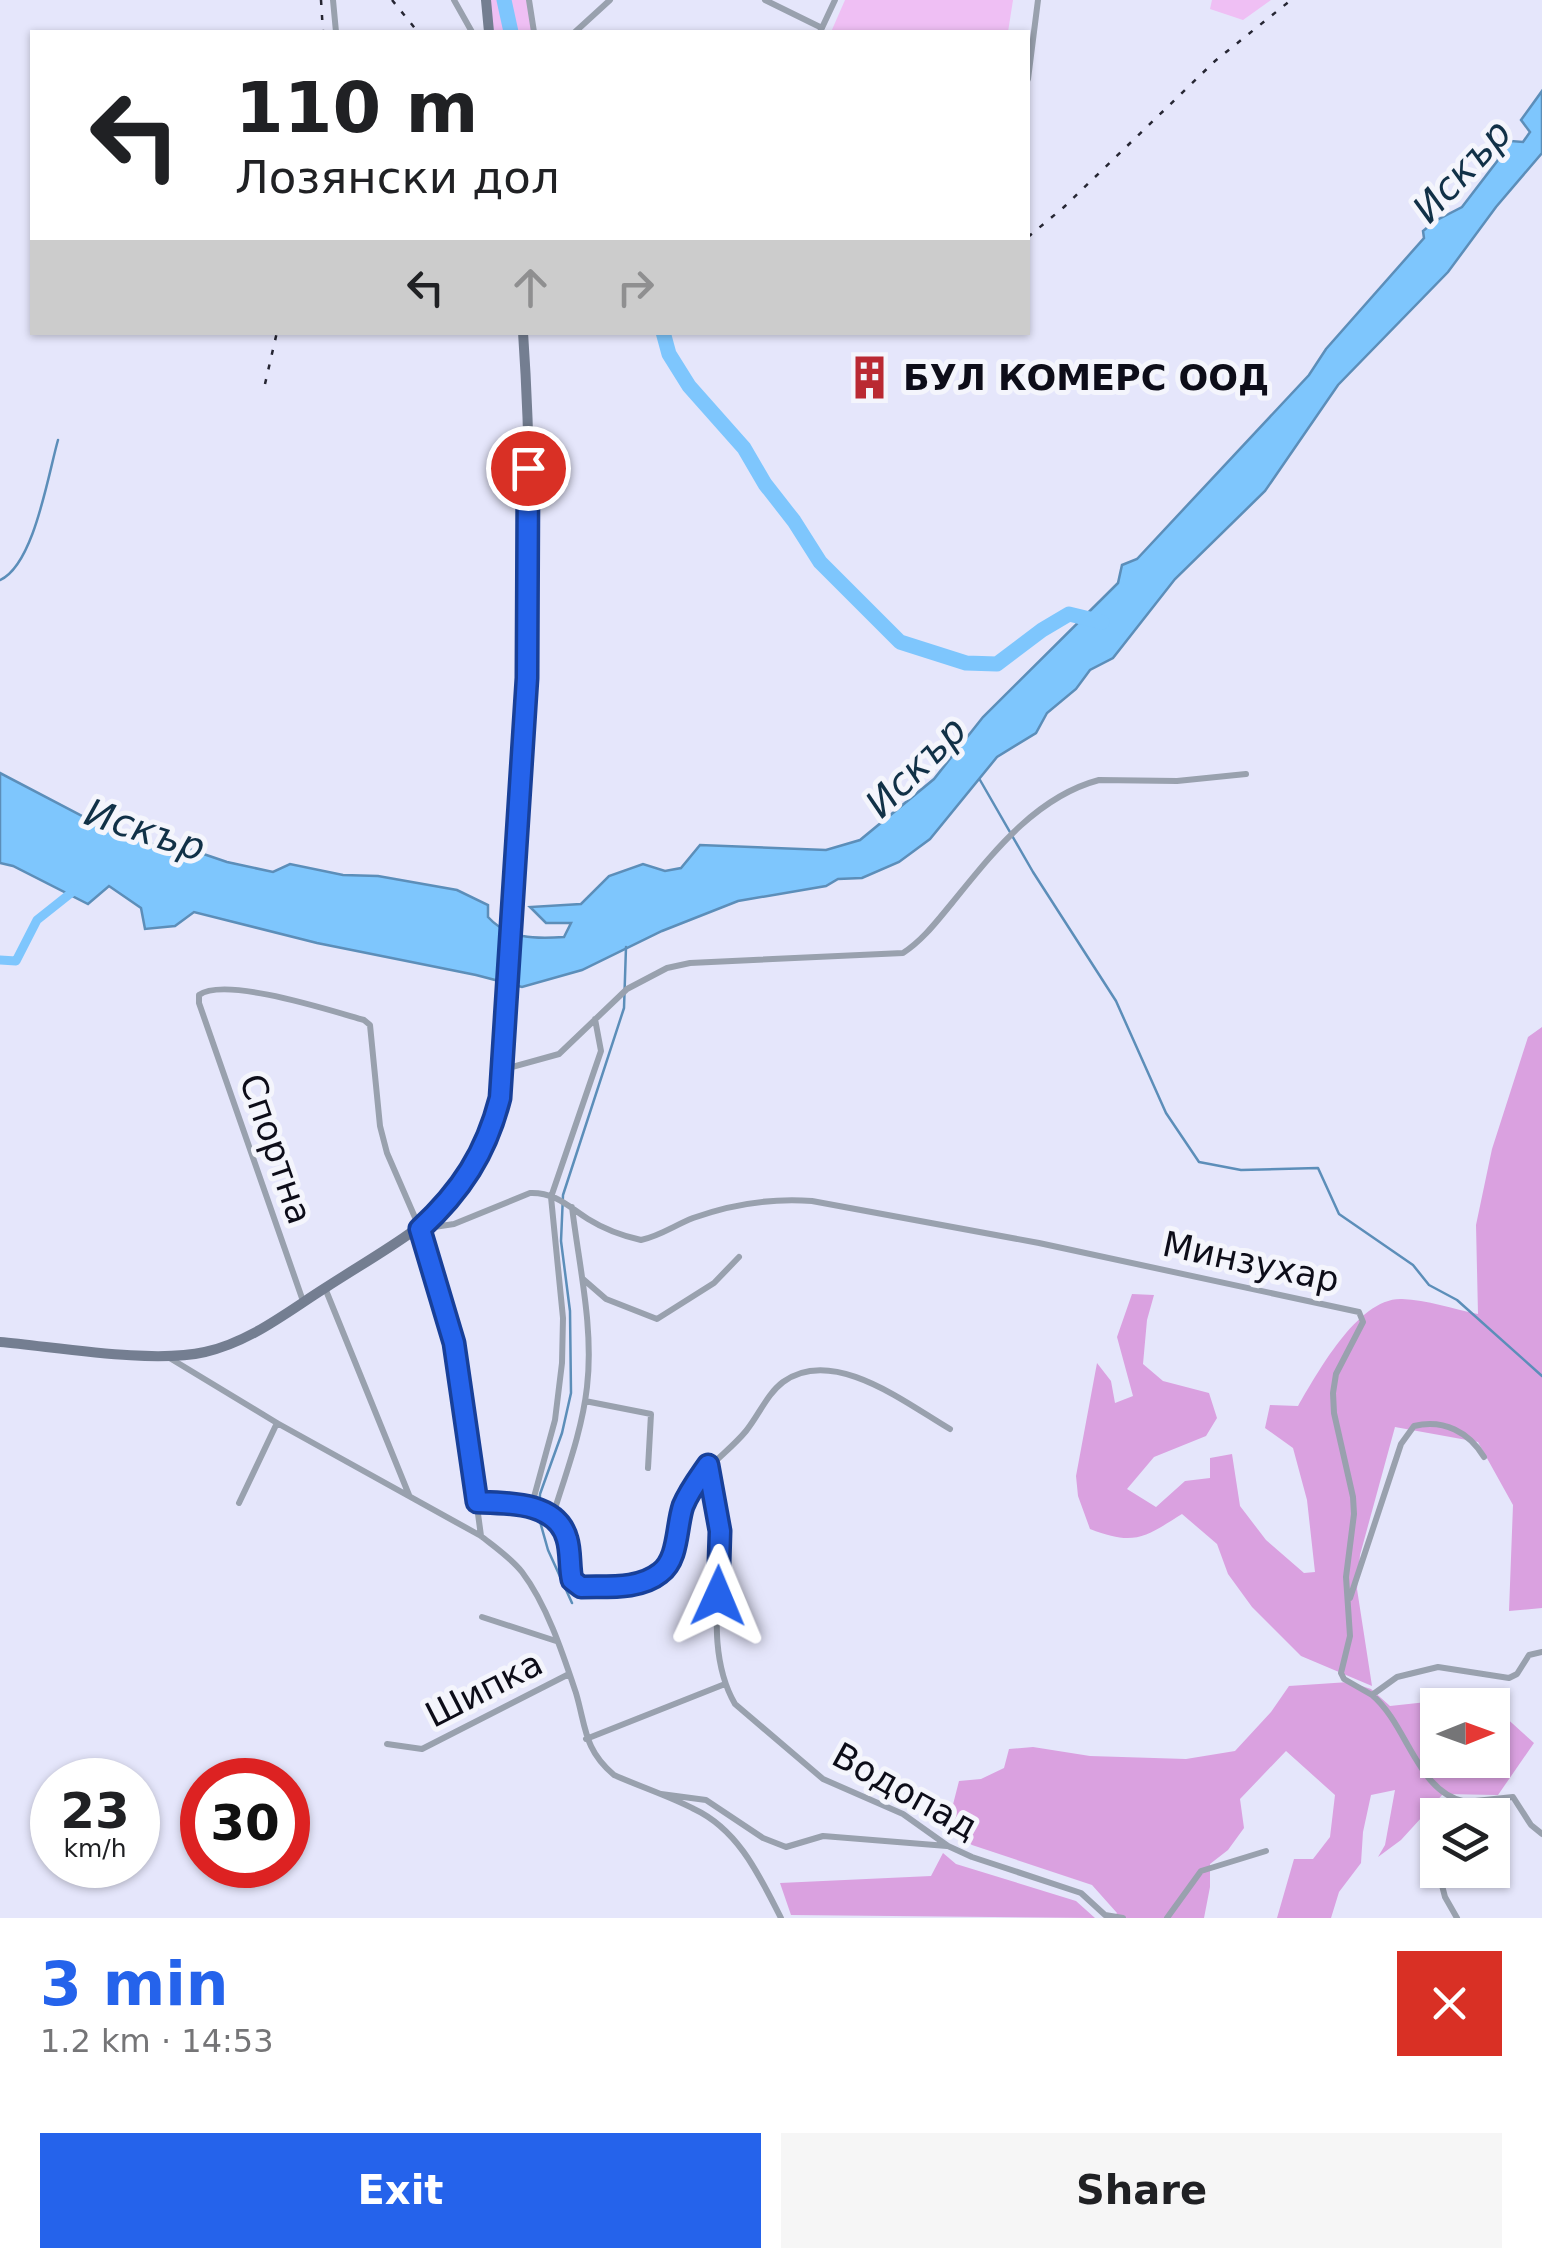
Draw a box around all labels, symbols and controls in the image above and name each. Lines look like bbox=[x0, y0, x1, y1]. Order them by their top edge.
text: 110 m bbox=[235, 67, 478, 149]
icon: left bbox=[70, 70, 200, 200]
water label: Искър bbox=[1404, 111, 1520, 231]
text: Лозянски дол bbox=[235, 151, 560, 204]
icon: left bbox=[398, 260, 453, 315]
icon: ahead bbox=[503, 260, 558, 315]
icon: right bbox=[608, 260, 663, 315]
building icon: БУЛ КОМЕРС ООД bbox=[846, 354, 894, 402]
place label: БУЛ КОМЕРС ООД bbox=[903, 358, 1269, 398]
pin bbox=[486, 426, 571, 511]
icon: arrive bbox=[501, 441, 556, 496]
water label: Искър bbox=[857, 708, 975, 826]
water label: Искър bbox=[80, 790, 210, 870]
street label: Спортна bbox=[232, 1069, 320, 1229]
street label: Минзухар bbox=[1159, 1224, 1343, 1300]
position arrow bbox=[666, 1544, 770, 1648]
street label: Шипка bbox=[419, 1643, 549, 1735]
north arrow bbox=[1420, 1688, 1510, 1778]
map controls bbox=[1420, 1688, 1510, 1888]
street label: Водопад bbox=[826, 1735, 984, 1847]
speed limit sign: 30 bbox=[180, 1758, 310, 1888]
text: 23 bbox=[60, 1782, 130, 1840]
button: layers bbox=[1420, 1798, 1510, 1888]
text: km/h bbox=[63, 1834, 127, 1863]
text: 3 min bbox=[40, 1949, 228, 2019]
button: close bbox=[1397, 1951, 1502, 2056]
text: 1.2 km · 14:53 bbox=[40, 2022, 274, 2060]
button: Exit bbox=[40, 2133, 761, 2248]
button: Share bbox=[781, 2133, 1502, 2248]

